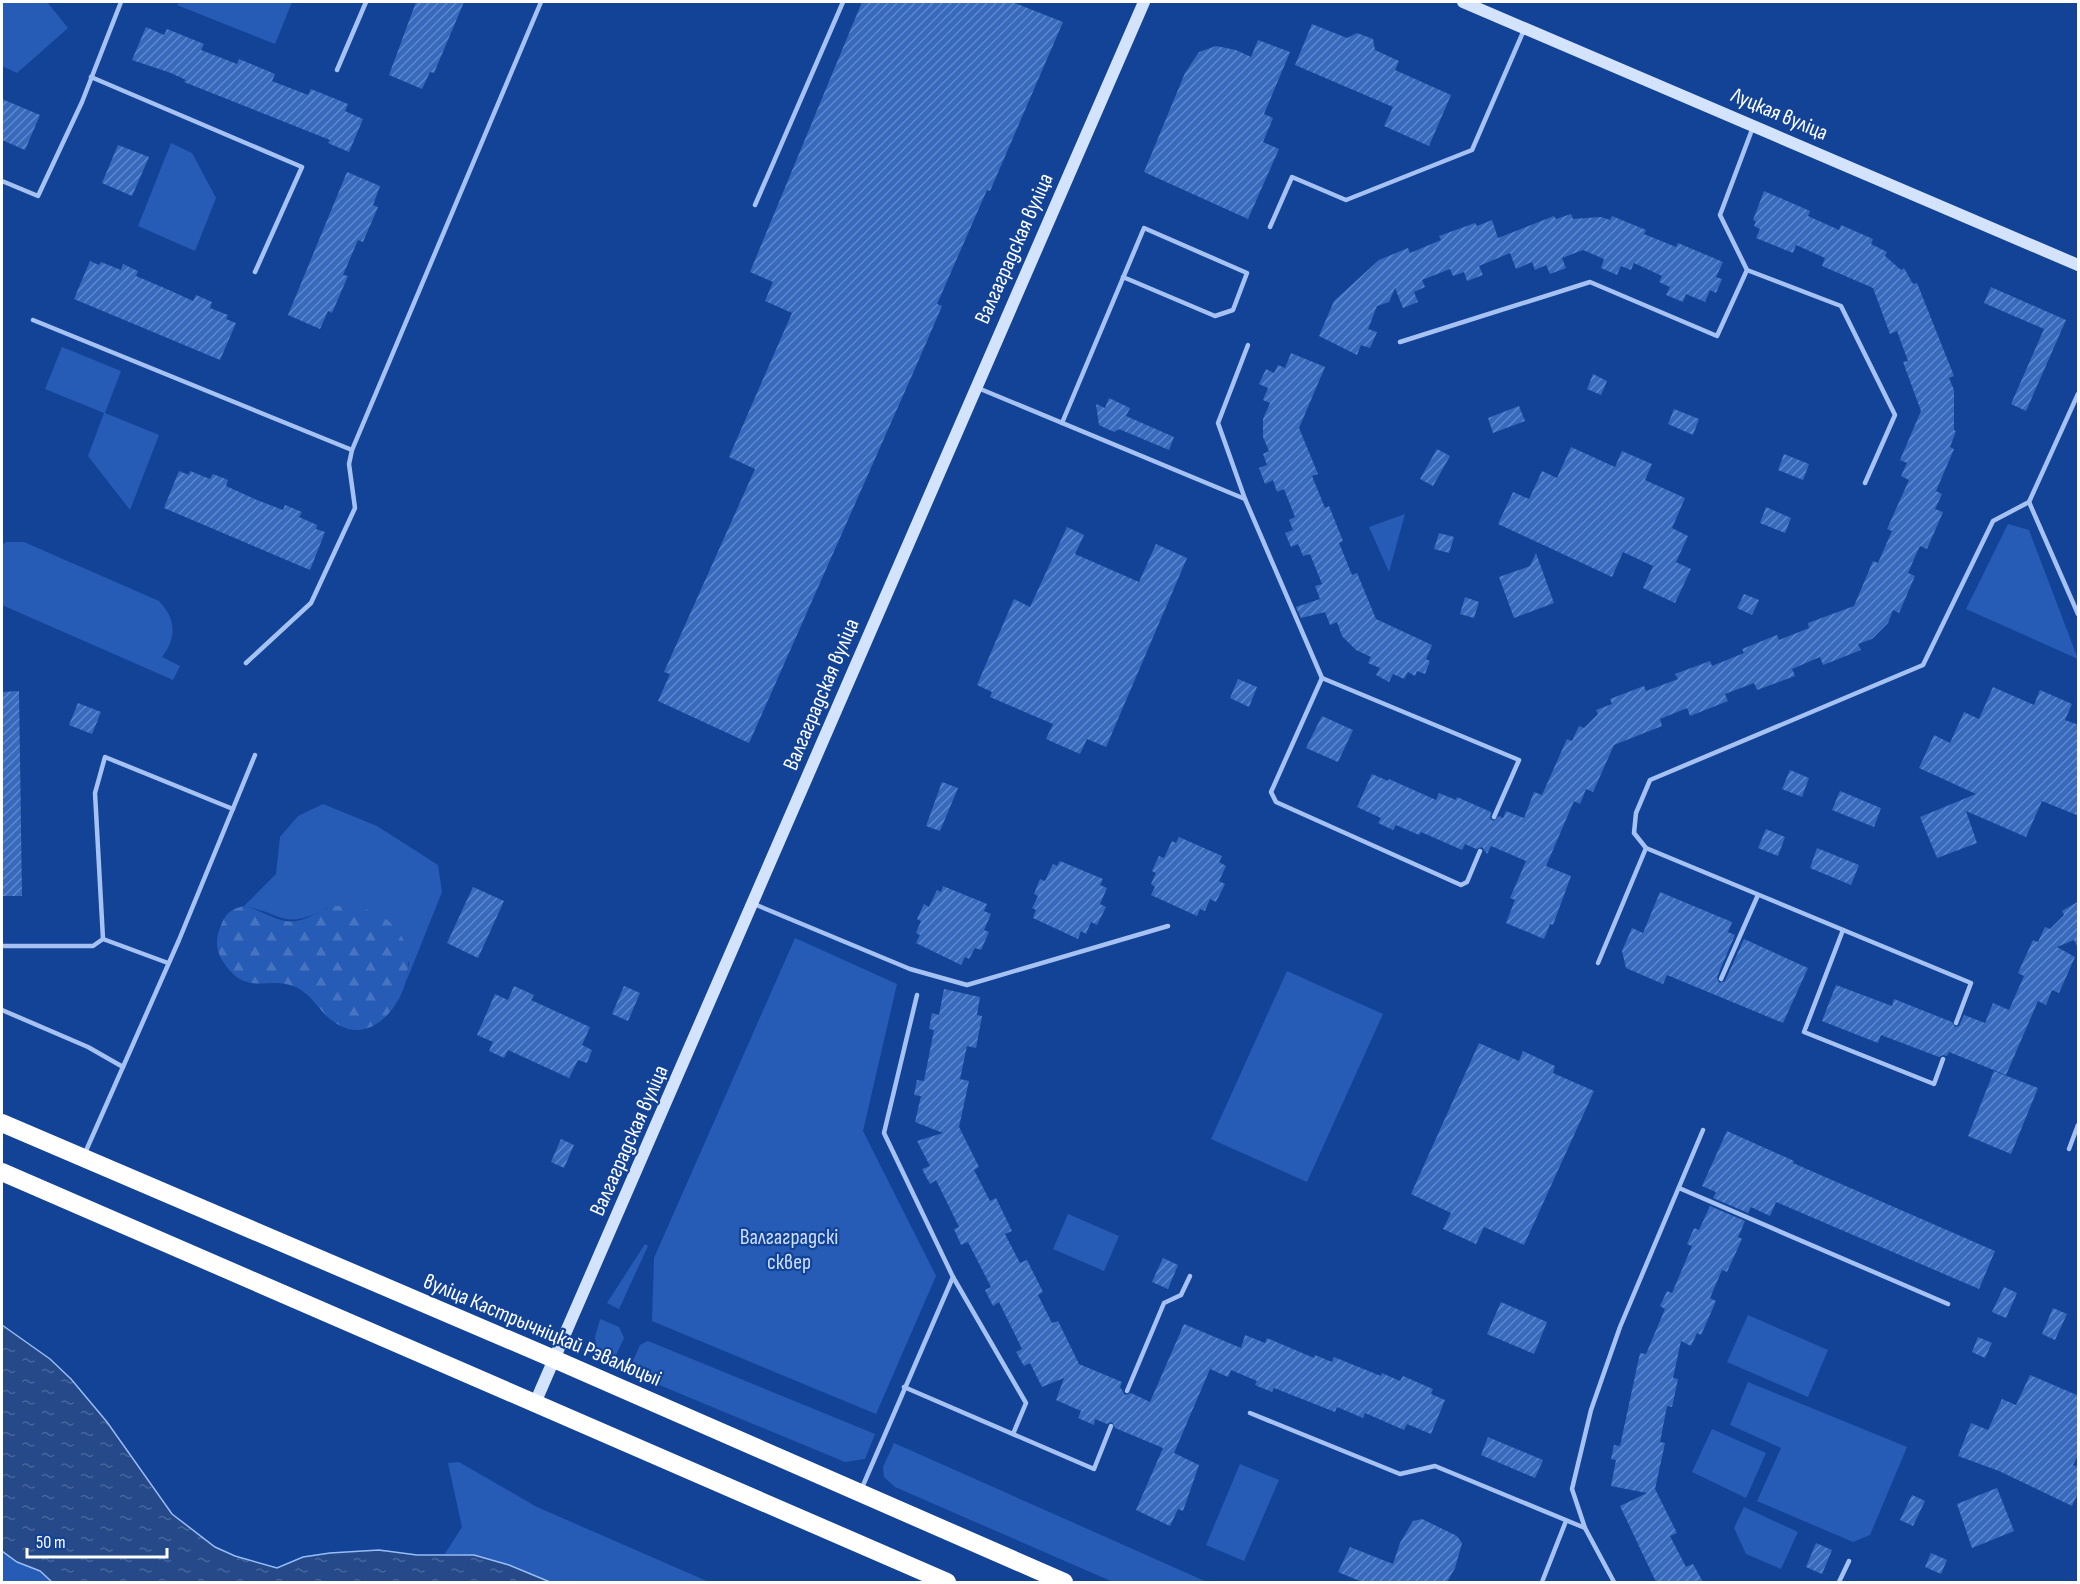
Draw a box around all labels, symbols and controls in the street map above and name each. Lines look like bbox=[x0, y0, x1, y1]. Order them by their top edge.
street label: Луцкая вуліца bbox=[1726, 82, 1832, 147]
street label: Валгаградская вуліца bbox=[969, 169, 1060, 328]
street label: Валгаградская вуліца bbox=[777, 615, 865, 775]
street label: Валгаградская вуліца bbox=[584, 1061, 675, 1220]
park label: Валгаградскі сквер bbox=[740, 1224, 838, 1276]
street label: вуліца Кастрычніцкай Рэвалюцыі bbox=[419, 1268, 665, 1393]
scale bar bbox=[27, 1521, 166, 1559]
text: 50 m bbox=[36, 1532, 66, 1553]

